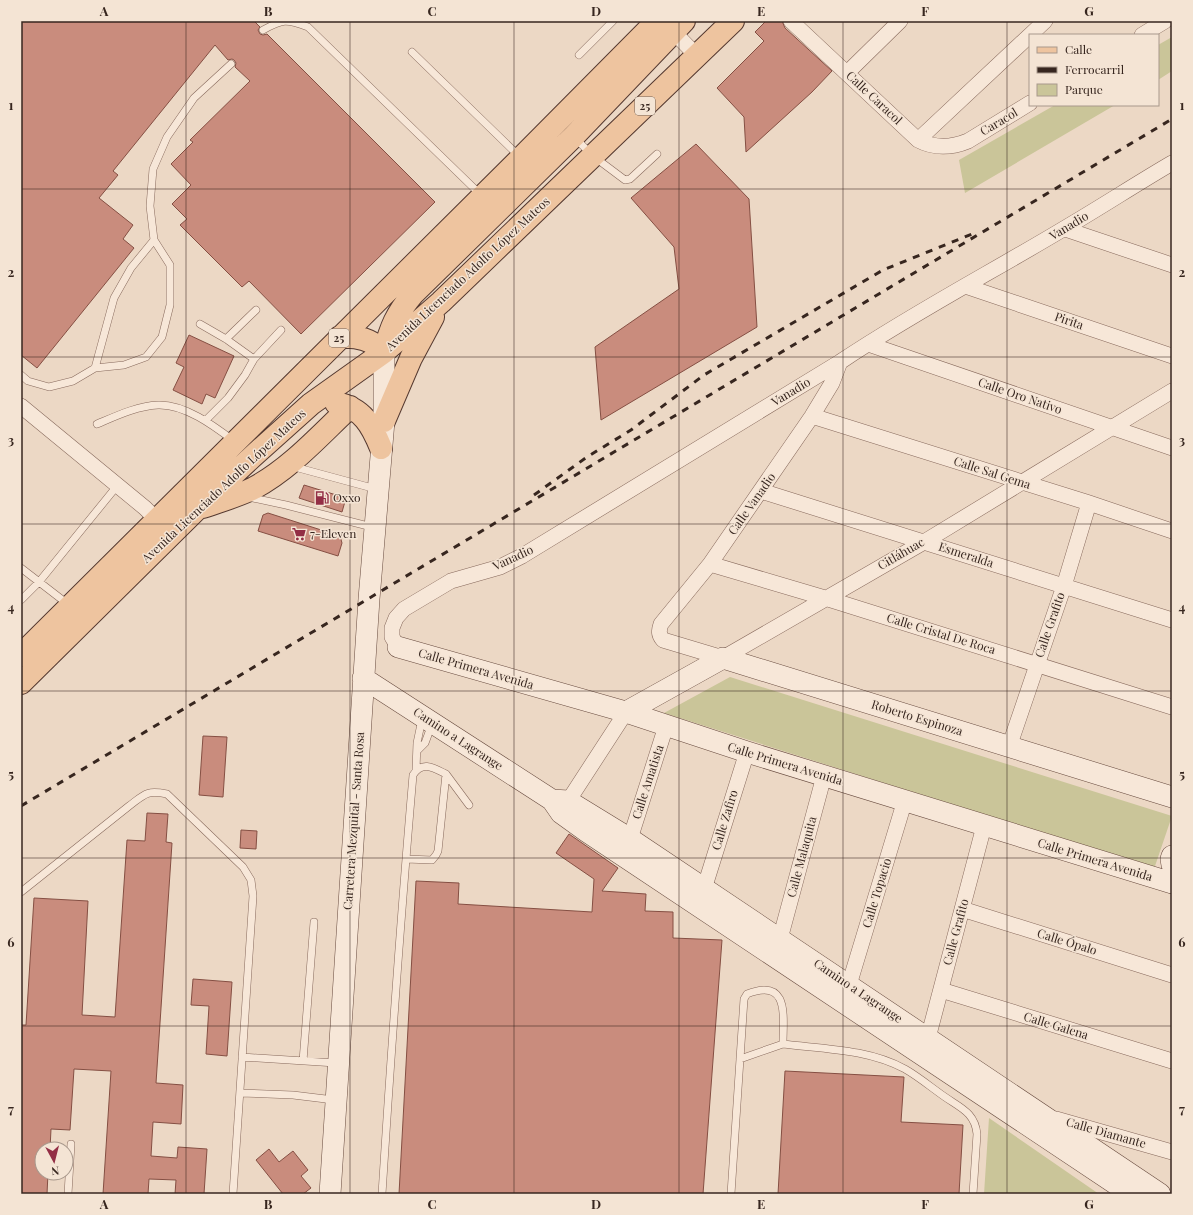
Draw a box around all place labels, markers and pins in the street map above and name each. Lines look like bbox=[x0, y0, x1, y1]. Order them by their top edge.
place label: Oxxo bbox=[333, 489, 361, 505]
fuel station icon: Oxxo bbox=[314, 490, 330, 506]
place label: 7-Eleven bbox=[310, 525, 356, 541]
supermarket icon: 7-Eleven bbox=[291, 526, 307, 542]

